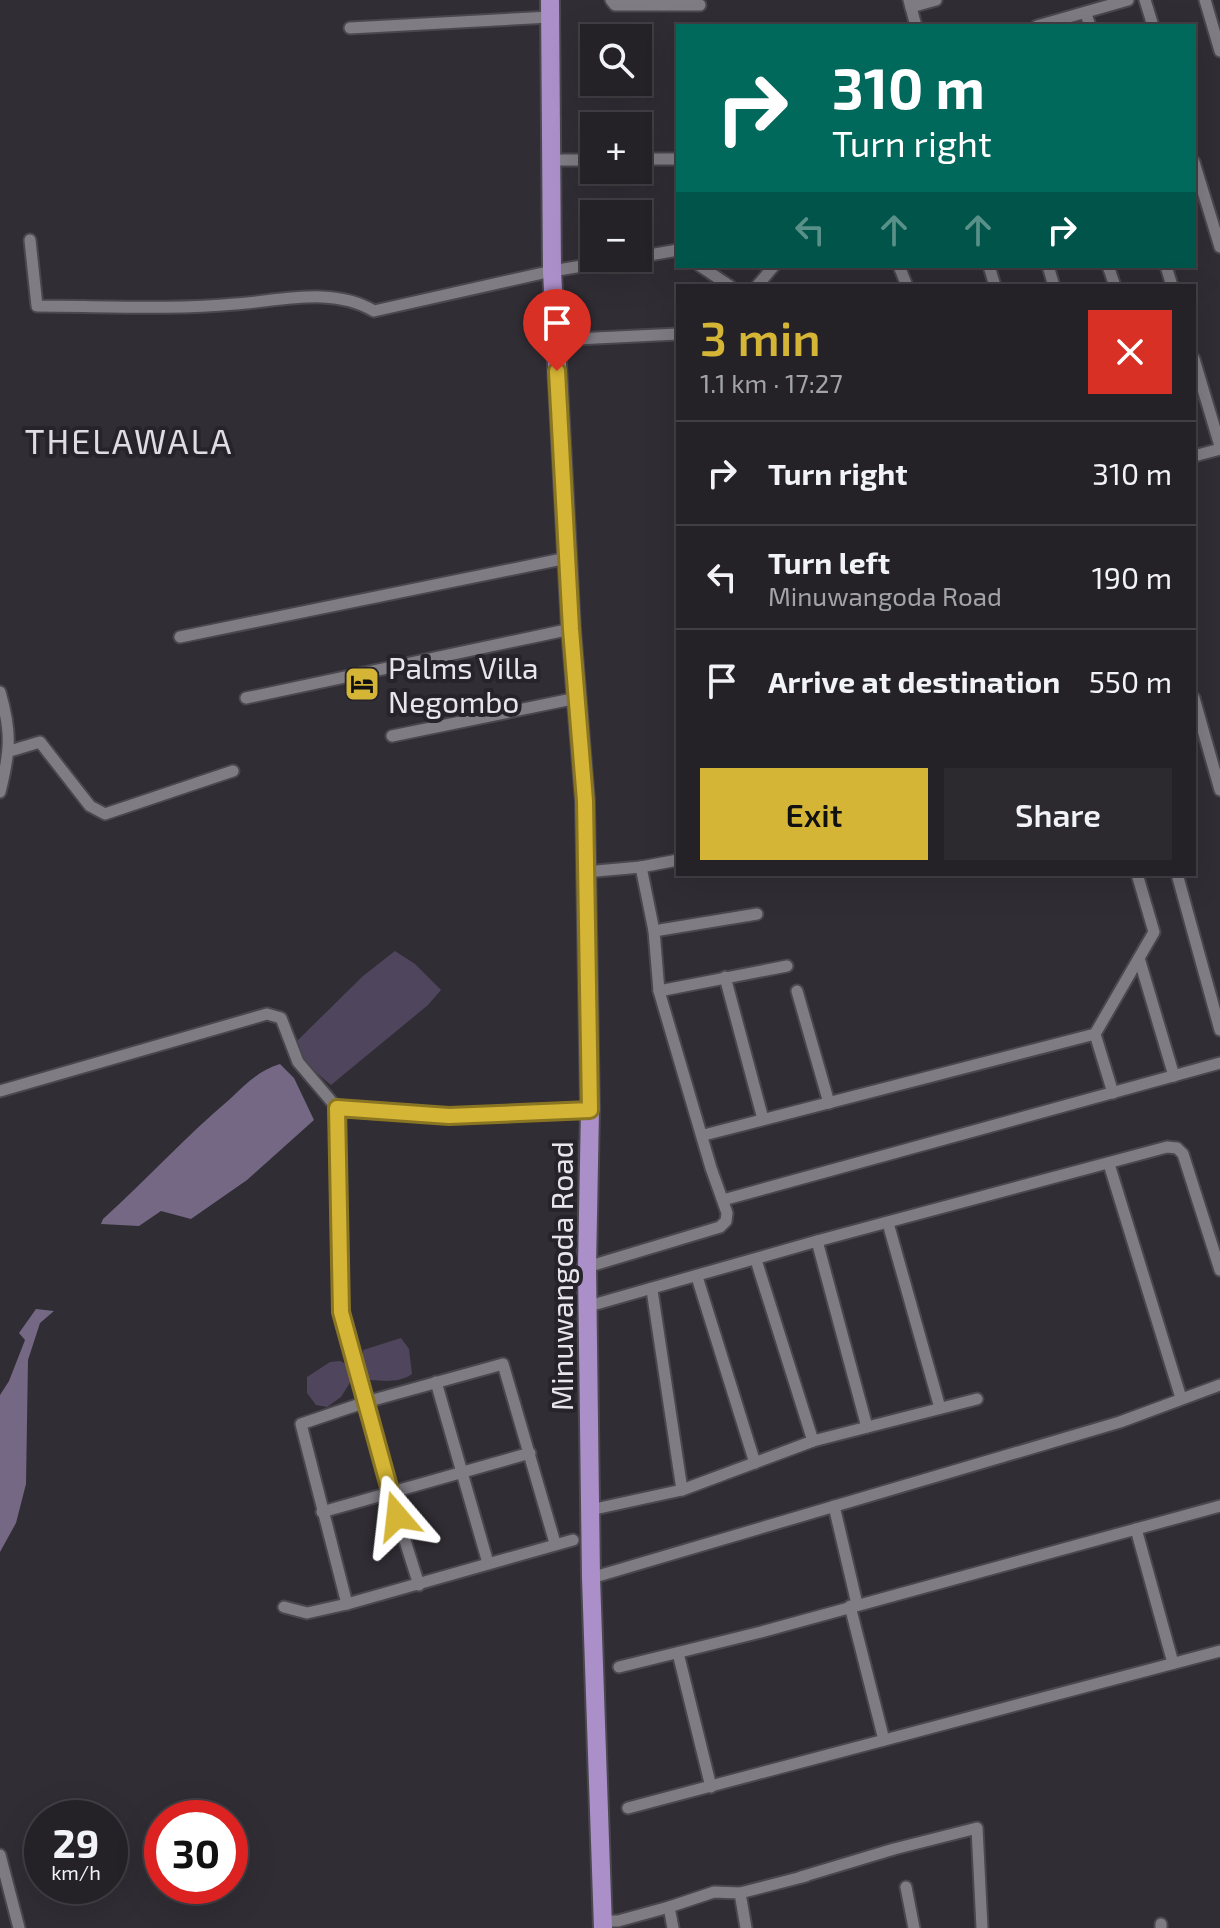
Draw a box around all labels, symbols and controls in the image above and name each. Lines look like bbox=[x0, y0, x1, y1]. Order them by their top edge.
map controls bbox=[580, 24, 652, 272]
button: search bbox=[580, 24, 652, 96]
text: 310 m bbox=[832, 53, 985, 120]
icon: right bbox=[700, 56, 804, 160]
button: + bbox=[580, 112, 652, 184]
text: Turn right bbox=[832, 121, 992, 164]
button: − bbox=[580, 200, 652, 272]
icon: left bbox=[788, 208, 832, 252]
icon: ahead bbox=[872, 208, 916, 252]
icon: ahead bbox=[956, 208, 1000, 252]
icon: right bbox=[1040, 208, 1084, 252]
pin bbox=[523, 289, 591, 371]
icon: arrive bbox=[535, 301, 579, 345]
text: 3 min bbox=[700, 308, 821, 366]
button: close bbox=[1088, 310, 1172, 394]
text: 1.1 km · 17:27 bbox=[700, 367, 843, 398]
district label: THELAWALA bbox=[25, 420, 233, 461]
icon: right bbox=[700, 451, 744, 495]
text: Turn right bbox=[768, 455, 908, 491]
text: 310 m bbox=[1092, 455, 1172, 491]
text: Turn left bbox=[768, 544, 890, 580]
icon: left bbox=[700, 555, 744, 599]
text: 190 m bbox=[1092, 559, 1172, 595]
text: Minuwangoda Road bbox=[768, 580, 1002, 611]
place label: Palms Villa Negombo bbox=[388, 649, 538, 719]
icon: arrive bbox=[700, 659, 744, 703]
text: Arrive at destination bbox=[768, 663, 1060, 699]
text: 550 m bbox=[1089, 663, 1172, 699]
hotel icon: Palms Villa Negombo bbox=[343, 665, 381, 703]
button: Exit bbox=[700, 768, 928, 860]
button: Share bbox=[944, 768, 1172, 860]
street label: Minuwangoda Road bbox=[543, 1141, 579, 1411]
position arrow bbox=[355, 1474, 439, 1558]
speed limit sign: 30 bbox=[144, 1800, 248, 1904]
text: 29 bbox=[53, 1818, 99, 1866]
text: km/h bbox=[51, 1860, 101, 1884]

